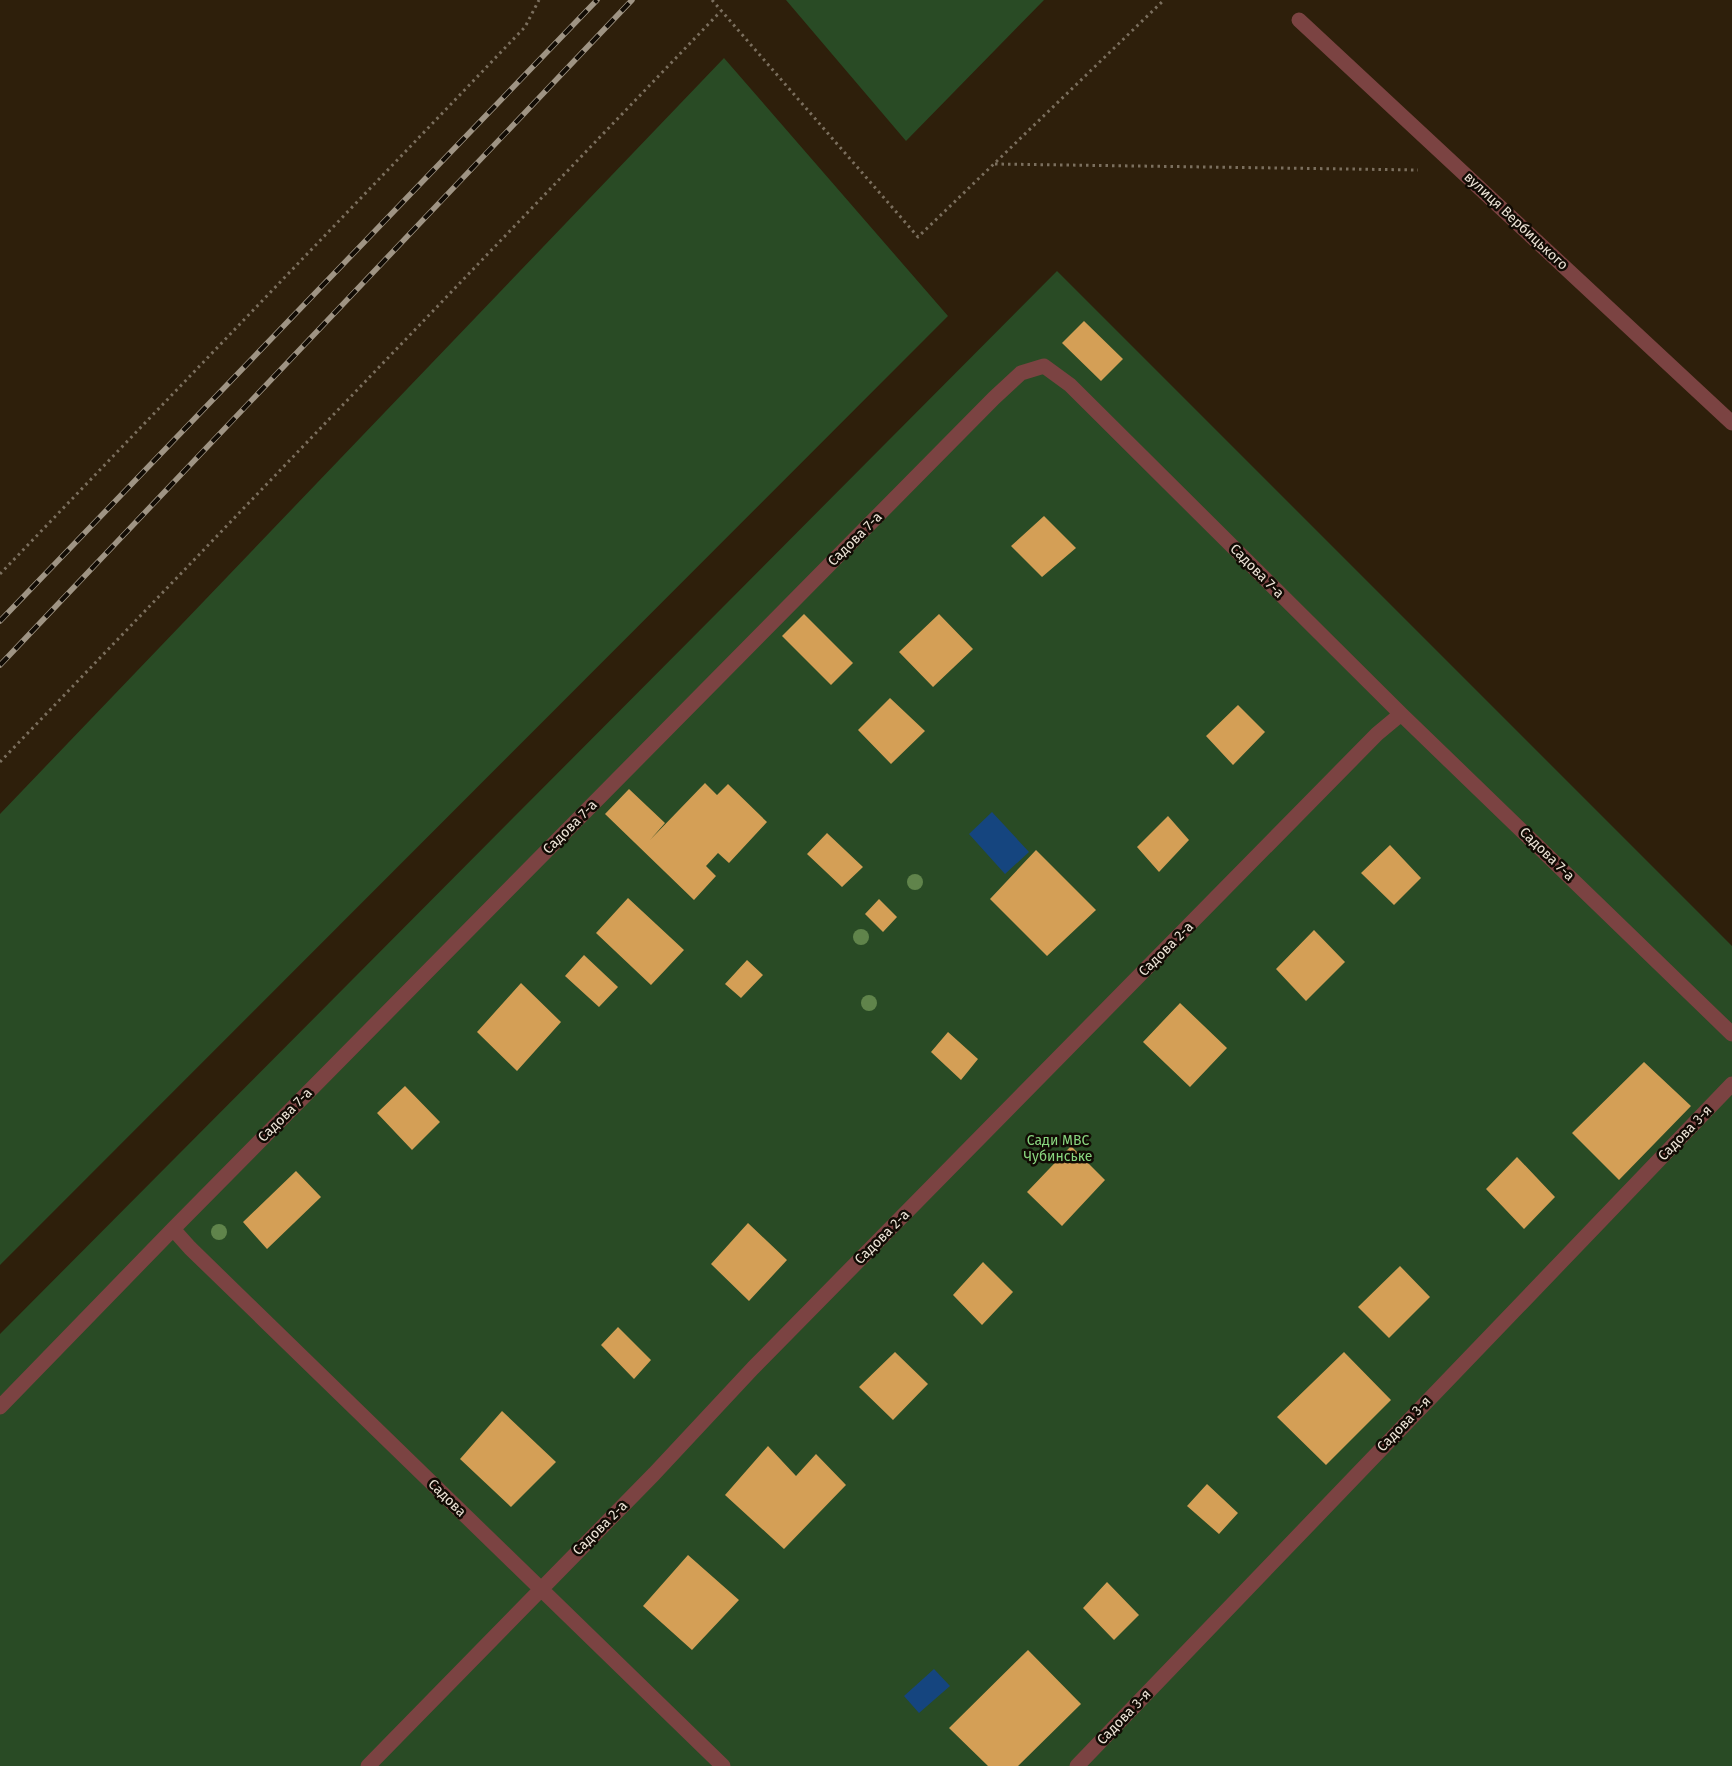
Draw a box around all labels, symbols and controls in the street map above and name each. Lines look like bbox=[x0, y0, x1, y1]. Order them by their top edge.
street label: вулиця Вербицького bbox=[1460, 168, 1572, 274]
street label: Садова 7-а bbox=[824, 508, 886, 570]
street label: Садова 7-а bbox=[1226, 540, 1288, 602]
street label: Садова 7-а bbox=[539, 796, 601, 858]
street label: Садова 7-а bbox=[1516, 824, 1578, 884]
street label: Садова 2-а bbox=[1135, 918, 1197, 980]
street label: Садова 7-а bbox=[254, 1084, 316, 1146]
street label: Садова 3-я bbox=[1654, 1102, 1716, 1164]
park label: Сади МВС Чубинське bbox=[1024, 1132, 1092, 1165]
street label: Садова 2-а bbox=[851, 1206, 913, 1268]
street label: Садова 3-я bbox=[1373, 1393, 1435, 1455]
street label: Садова bbox=[424, 1475, 470, 1521]
street label: Садова 2-а bbox=[569, 1497, 631, 1559]
street label: Садова 3-я bbox=[1093, 1686, 1155, 1748]

